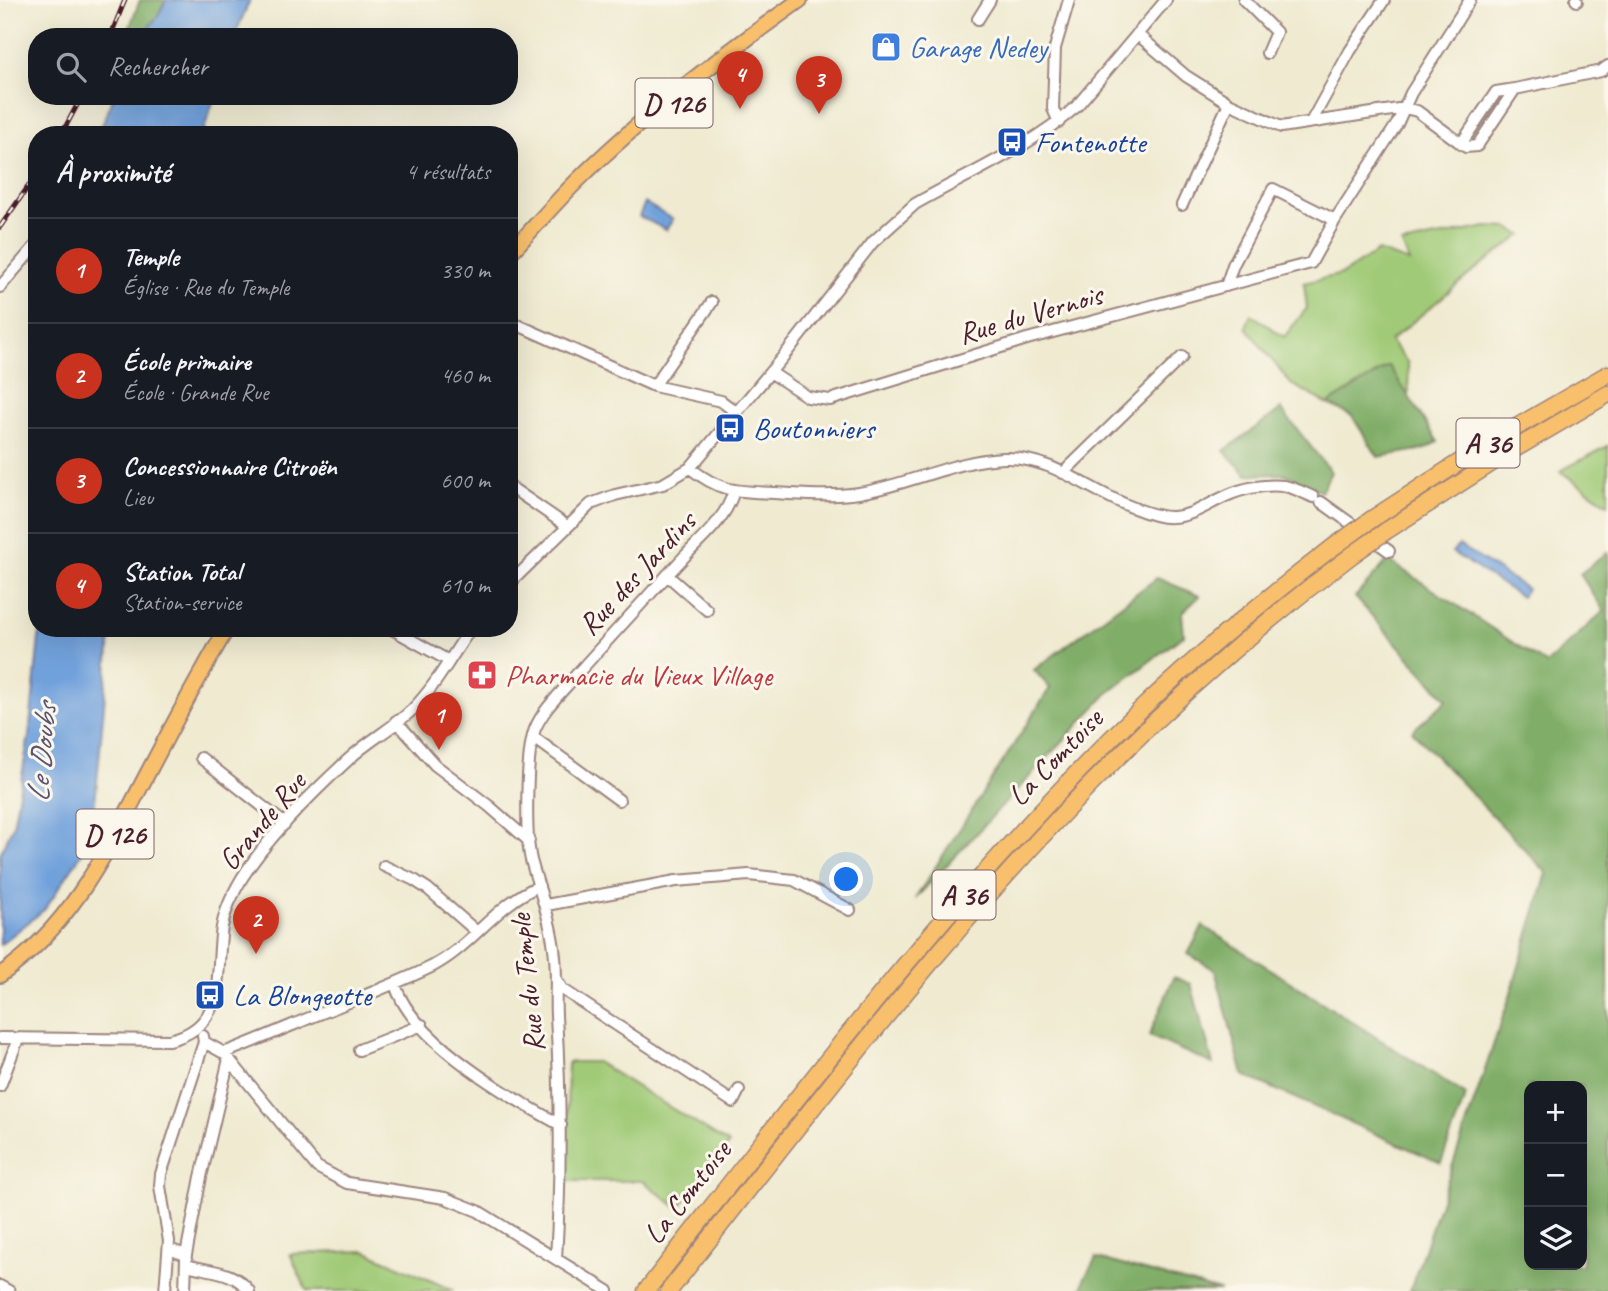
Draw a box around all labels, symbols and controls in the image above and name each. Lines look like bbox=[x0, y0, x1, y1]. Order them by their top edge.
search box bbox=[28, 28, 518, 105]
place label: Garage Nedey bbox=[909, 28, 1050, 66]
shop icon: Garage Nedey bbox=[869, 30, 903, 64]
icon: search bbox=[52, 48, 90, 86]
text: Rechercher bbox=[108, 50, 208, 83]
pin: 4 bbox=[717, 51, 763, 109]
pin: 3 bbox=[796, 56, 842, 114]
road number: D 126 bbox=[636, 78, 712, 128]
place label: Fontenotte bbox=[1035, 123, 1148, 161]
bus stop icon: Fontenotte bbox=[995, 125, 1029, 159]
text: À proximité bbox=[56, 153, 170, 191]
text: 4 résultats bbox=[406, 157, 490, 186]
text: Temple bbox=[123, 240, 179, 273]
text: 1 bbox=[74, 256, 84, 285]
text: 330 m bbox=[441, 256, 490, 285]
text: Église · Rue du Temple bbox=[123, 273, 289, 302]
street label: Rue du Vernois bbox=[954, 275, 1109, 353]
text: École primaire bbox=[123, 345, 251, 378]
text: 2 bbox=[74, 361, 84, 390]
text: 460 m bbox=[441, 361, 490, 390]
text: École · Grande Rue bbox=[123, 378, 268, 407]
place label: Boutonniers bbox=[753, 409, 877, 447]
bus stop icon: Boutonniers bbox=[713, 411, 747, 445]
road number: A 36 bbox=[1456, 418, 1520, 467]
text: Concessionnaire Citroën bbox=[123, 450, 337, 483]
text: 3 bbox=[74, 466, 84, 495]
text: 600 m bbox=[441, 466, 490, 495]
text: Lieu bbox=[123, 483, 153, 512]
street label: Rue des Jardins bbox=[570, 501, 706, 643]
text: Station Total bbox=[123, 555, 241, 588]
text: 4 bbox=[74, 571, 84, 600]
text: 610 m bbox=[441, 571, 490, 600]
text: Station-service bbox=[123, 588, 241, 617]
place label: Pharmacie du Vieux Village bbox=[505, 656, 774, 694]
pharmacy icon: Pharmacie du Vieux Village bbox=[465, 658, 499, 692]
pin: 1 bbox=[416, 692, 462, 750]
water label: Le Doubs bbox=[17, 697, 67, 804]
street label: La Comtoise bbox=[999, 699, 1112, 814]
street label: Grande Rue bbox=[210, 762, 316, 878]
road number: D 126 bbox=[76, 810, 154, 858]
your location bbox=[829, 862, 863, 896]
road number: A 36 bbox=[932, 870, 996, 920]
pin: 2 bbox=[233, 896, 279, 954]
street label: Rue du Temple bbox=[501, 910, 553, 1054]
place label: La Blongeotte bbox=[233, 976, 374, 1014]
bus stop icon: La Blongeotte bbox=[193, 978, 227, 1012]
map controls bbox=[1524, 1081, 1587, 1270]
button: + bbox=[1524, 1081, 1587, 1144]
street label: La Comtoise bbox=[635, 1131, 741, 1251]
button: − bbox=[1524, 1144, 1587, 1207]
button: layers bbox=[1524, 1207, 1587, 1270]

